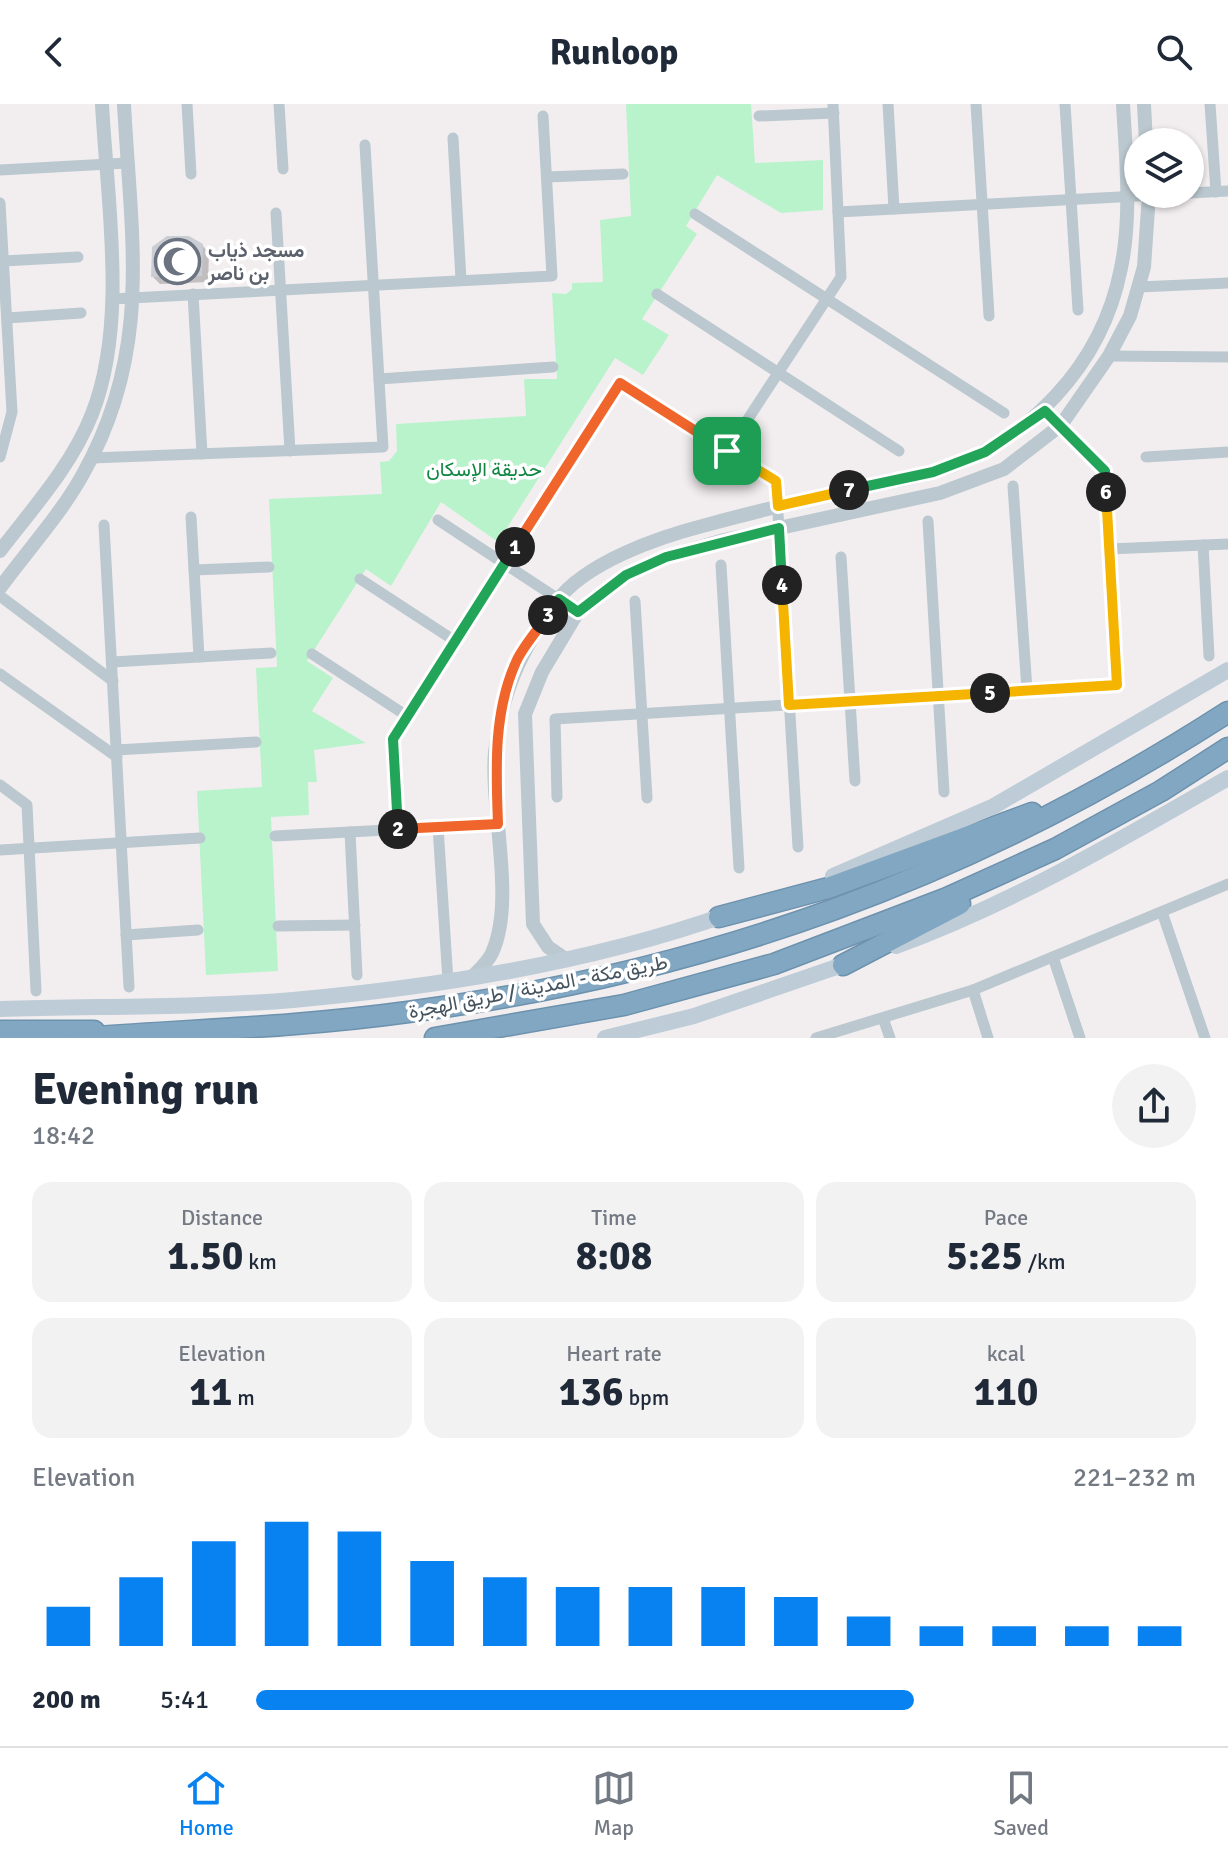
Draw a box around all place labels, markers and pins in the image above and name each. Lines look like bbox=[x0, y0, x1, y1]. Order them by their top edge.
mosque icon: مسجد ذياب بن ناصر bbox=[153, 238, 201, 286]
place label: مسجد ذياب بن ناصر bbox=[207, 238, 305, 286]
pin bbox=[693, 417, 761, 485]
pin: 7 bbox=[829, 470, 869, 510]
pin: 6 bbox=[1086, 472, 1126, 512]
pin: 1 bbox=[495, 527, 535, 567]
pin: 4 bbox=[762, 565, 802, 605]
pin: 3 bbox=[528, 595, 568, 635]
pin: 5 bbox=[970, 673, 1010, 713]
pin: 2 bbox=[378, 809, 418, 849]

